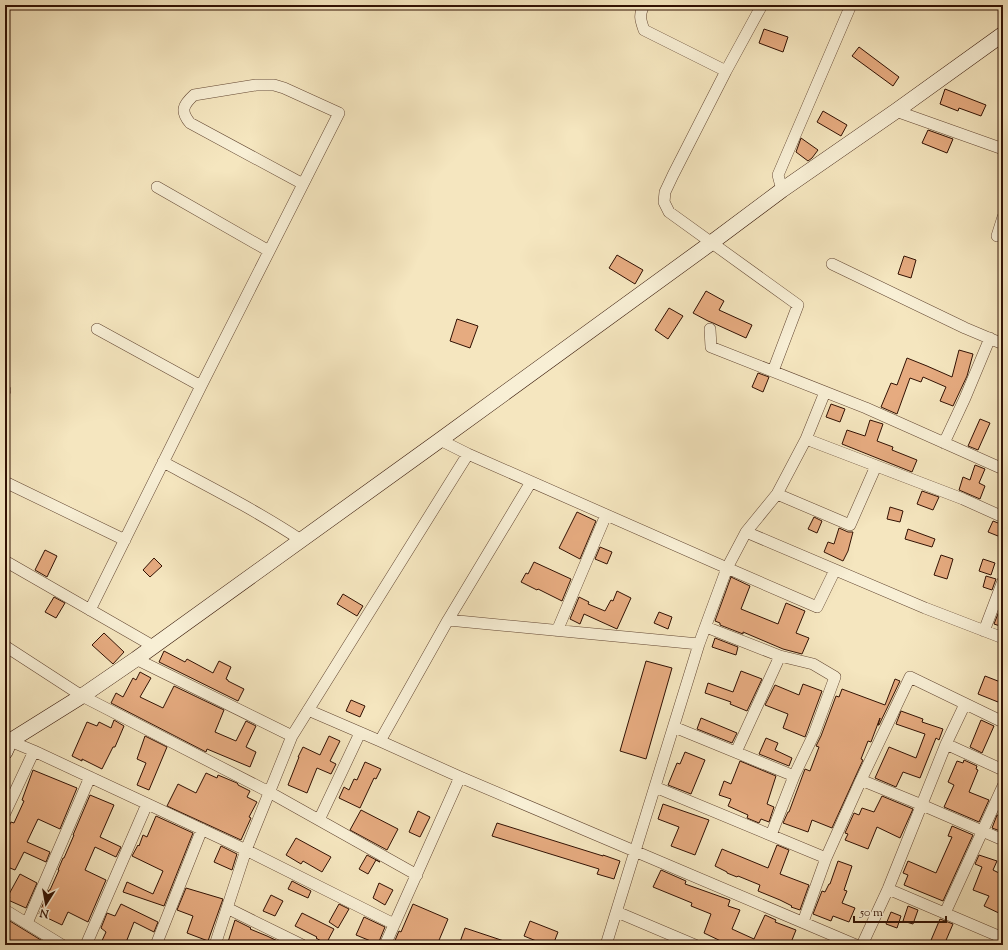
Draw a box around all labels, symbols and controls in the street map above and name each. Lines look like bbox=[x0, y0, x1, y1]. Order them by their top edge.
north arrow bbox=[26, 884, 66, 924]
scale bar bbox=[854, 898, 946, 924]
text: N bbox=[38, 904, 51, 922]
text: 50 m bbox=[859, 904, 883, 922]

